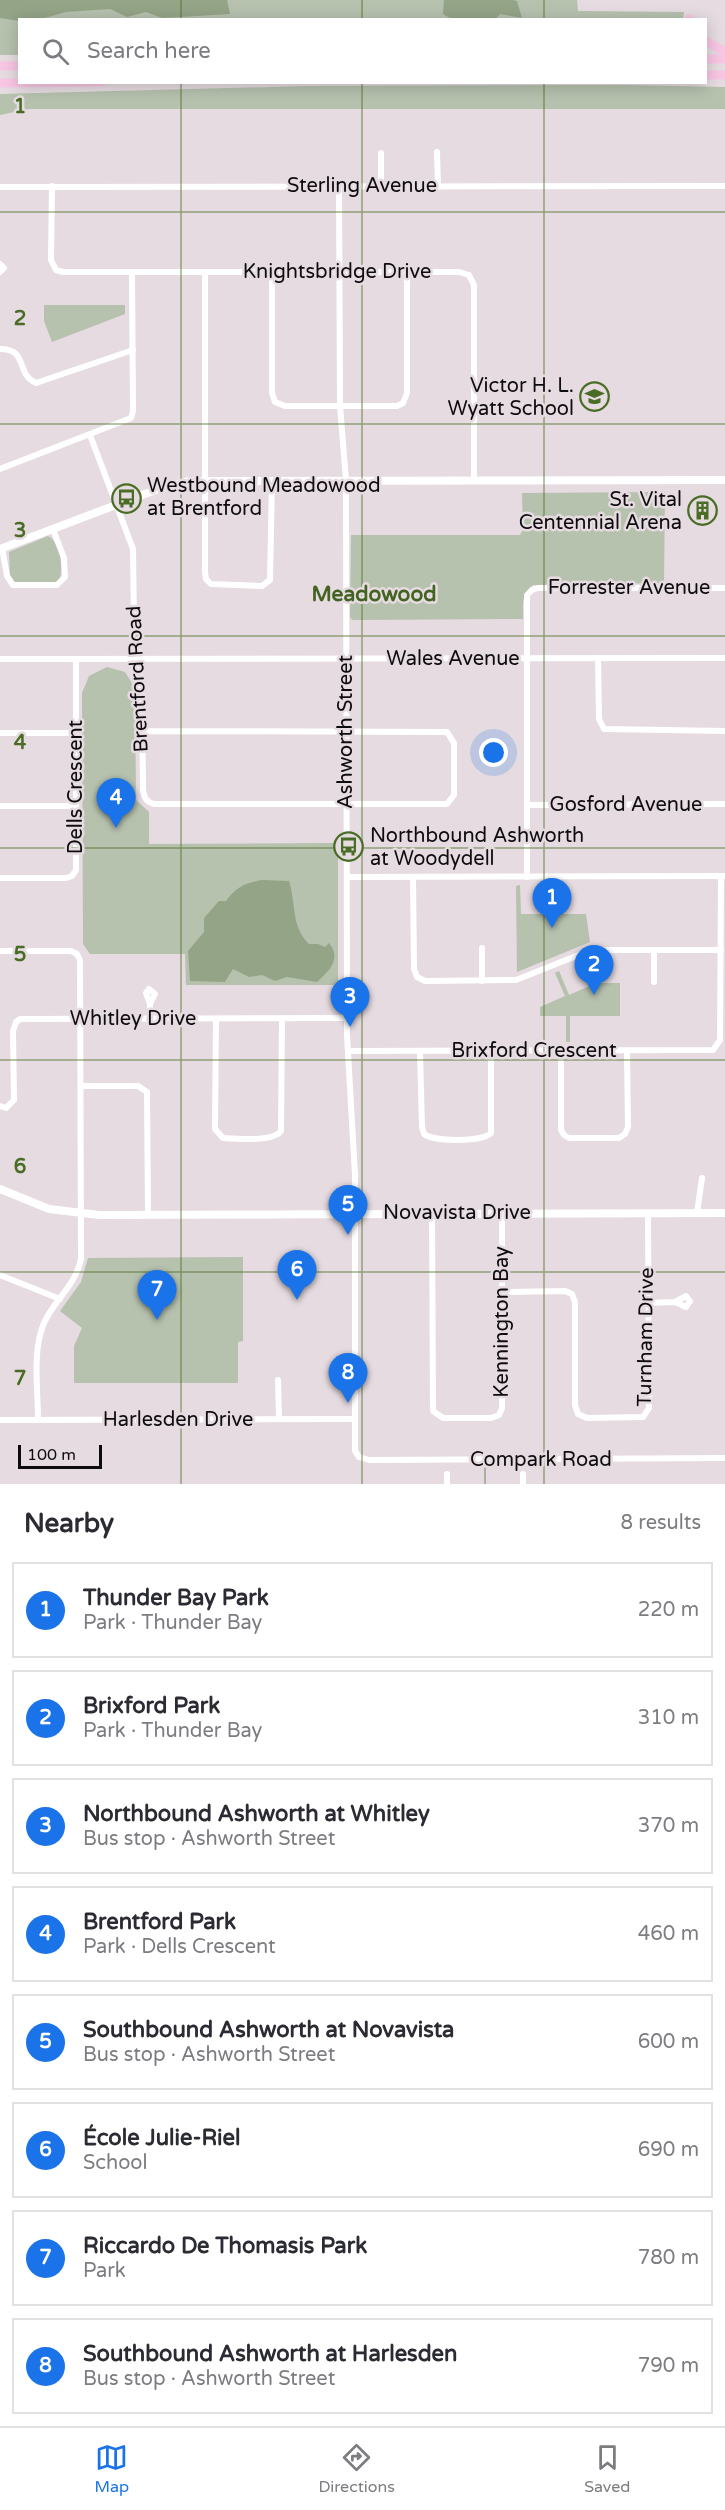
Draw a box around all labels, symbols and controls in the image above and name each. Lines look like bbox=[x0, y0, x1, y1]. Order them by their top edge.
search box bbox=[18, 18, 707, 84]
icon: search bbox=[39, 35, 72, 68]
text: Search here bbox=[87, 38, 211, 64]
text: 1 bbox=[14, 95, 26, 119]
street label: Sterling Avenue bbox=[287, 174, 437, 198]
street label: Knightsbridge Drive bbox=[243, 260, 431, 284]
text: 2 bbox=[14, 307, 26, 331]
place label: Victor H. L. Wyatt School bbox=[447, 374, 574, 421]
school or university icon: Victor H. L. Wyatt School bbox=[579, 381, 611, 413]
place label: Westbound Meadowood at Brentford bbox=[147, 474, 381, 521]
bus stop icon: Westbound Meadowood at Brentford bbox=[110, 482, 142, 514]
place label: St. Vital Centennial Arena bbox=[519, 488, 682, 535]
building icon: St. Vital Centennial Arena bbox=[687, 495, 719, 527]
text: 3 bbox=[14, 519, 26, 543]
street label: Forrester Avenue bbox=[548, 576, 710, 600]
district label: Meadowood bbox=[312, 582, 436, 607]
street label: Brentford Road bbox=[122, 605, 154, 753]
street label: Wales Avenue bbox=[386, 647, 520, 671]
street label: Ashworth Street bbox=[334, 655, 358, 809]
street label: Dells Crescent bbox=[64, 720, 88, 854]
text: 4 bbox=[14, 731, 27, 755]
your location bbox=[479, 738, 508, 767]
pin: 4 bbox=[96, 778, 136, 828]
street label: Gosford Avenue bbox=[550, 793, 702, 817]
place label: Northbound Ashworth at Woodydell bbox=[370, 824, 584, 871]
bus stop icon: Northbound Ashworth at Woodydell bbox=[333, 831, 365, 863]
pin: 1 bbox=[532, 878, 572, 928]
text: 5 bbox=[14, 943, 26, 967]
pin: 2 bbox=[574, 946, 614, 995]
pin: 3 bbox=[330, 978, 370, 1027]
street label: Whitley Drive bbox=[70, 1007, 196, 1031]
street label: Brixford Crescent bbox=[451, 1039, 617, 1063]
text: 6 bbox=[14, 1155, 26, 1179]
pin: 5 bbox=[328, 1186, 368, 1235]
street label: Novavista Drive bbox=[383, 1201, 531, 1225]
street label: Kennington Bay bbox=[490, 1246, 514, 1398]
pin: 6 bbox=[278, 1250, 316, 1300]
street label: Turnham Drive bbox=[633, 1267, 659, 1407]
pin: 7 bbox=[138, 1270, 176, 1320]
pin: 8 bbox=[328, 1354, 368, 1403]
text: 7 bbox=[14, 1367, 26, 1391]
street label: Harlesden Drive bbox=[103, 1408, 253, 1432]
scale bar bbox=[18, 1442, 102, 1470]
text: 100 m bbox=[27, 1445, 76, 1465]
street label: Compark Road bbox=[470, 1448, 612, 1472]
text: Nearby bbox=[24, 1508, 114, 1539]
text: 8 results bbox=[621, 1511, 701, 1535]
text: Thunder Bay Park bbox=[83, 1585, 269, 1611]
text: 1 bbox=[39, 1598, 52, 1622]
text: 220 m bbox=[638, 1598, 699, 1622]
text: Park · Thunder Bay bbox=[83, 1611, 262, 1635]
text: Brixford Park bbox=[83, 1693, 220, 1719]
text: 2 bbox=[39, 1706, 52, 1730]
text: 310 m bbox=[638, 1706, 699, 1730]
text: Park · Thunder Bay bbox=[83, 1719, 262, 1743]
text: Northbound Ashworth at Whitley bbox=[83, 1801, 430, 1827]
text: 3 bbox=[39, 1814, 52, 1838]
text: 370 m bbox=[638, 1814, 699, 1838]
text: Bus stop · Ashworth Street bbox=[83, 1827, 335, 1851]
text: Brentford Park bbox=[83, 1909, 236, 1935]
text: 4 bbox=[39, 1922, 52, 1946]
text: 460 m bbox=[638, 1922, 699, 1946]
text: Park · Dells Crescent bbox=[83, 1935, 276, 1959]
text: Southbound Ashworth at Novavista bbox=[83, 2017, 454, 2043]
text: 5 bbox=[39, 2030, 52, 2054]
text: 600 m bbox=[638, 2030, 699, 2054]
text: Bus stop · Ashworth Street bbox=[83, 2043, 335, 2067]
text: École Julie-Riel bbox=[83, 2125, 241, 2151]
text: 6 bbox=[39, 2138, 52, 2162]
text: 690 m bbox=[638, 2138, 699, 2162]
text: School bbox=[83, 2151, 147, 2175]
text: Riccardo De Thomasis Park bbox=[83, 2233, 367, 2259]
text: 7 bbox=[39, 2246, 52, 2270]
text: 780 m bbox=[638, 2246, 699, 2270]
text: Park bbox=[83, 2259, 126, 2283]
text: Southbound Ashworth at Harlesden bbox=[83, 2341, 457, 2367]
text: 8 bbox=[39, 2354, 52, 2378]
text: 790 m bbox=[638, 2354, 699, 2378]
text: Bus stop · Ashworth Street bbox=[83, 2367, 335, 2391]
tab: Map bbox=[95, 2441, 129, 2497]
tab: Directions bbox=[318, 2441, 395, 2497]
tab: Saved bbox=[584, 2441, 630, 2497]

